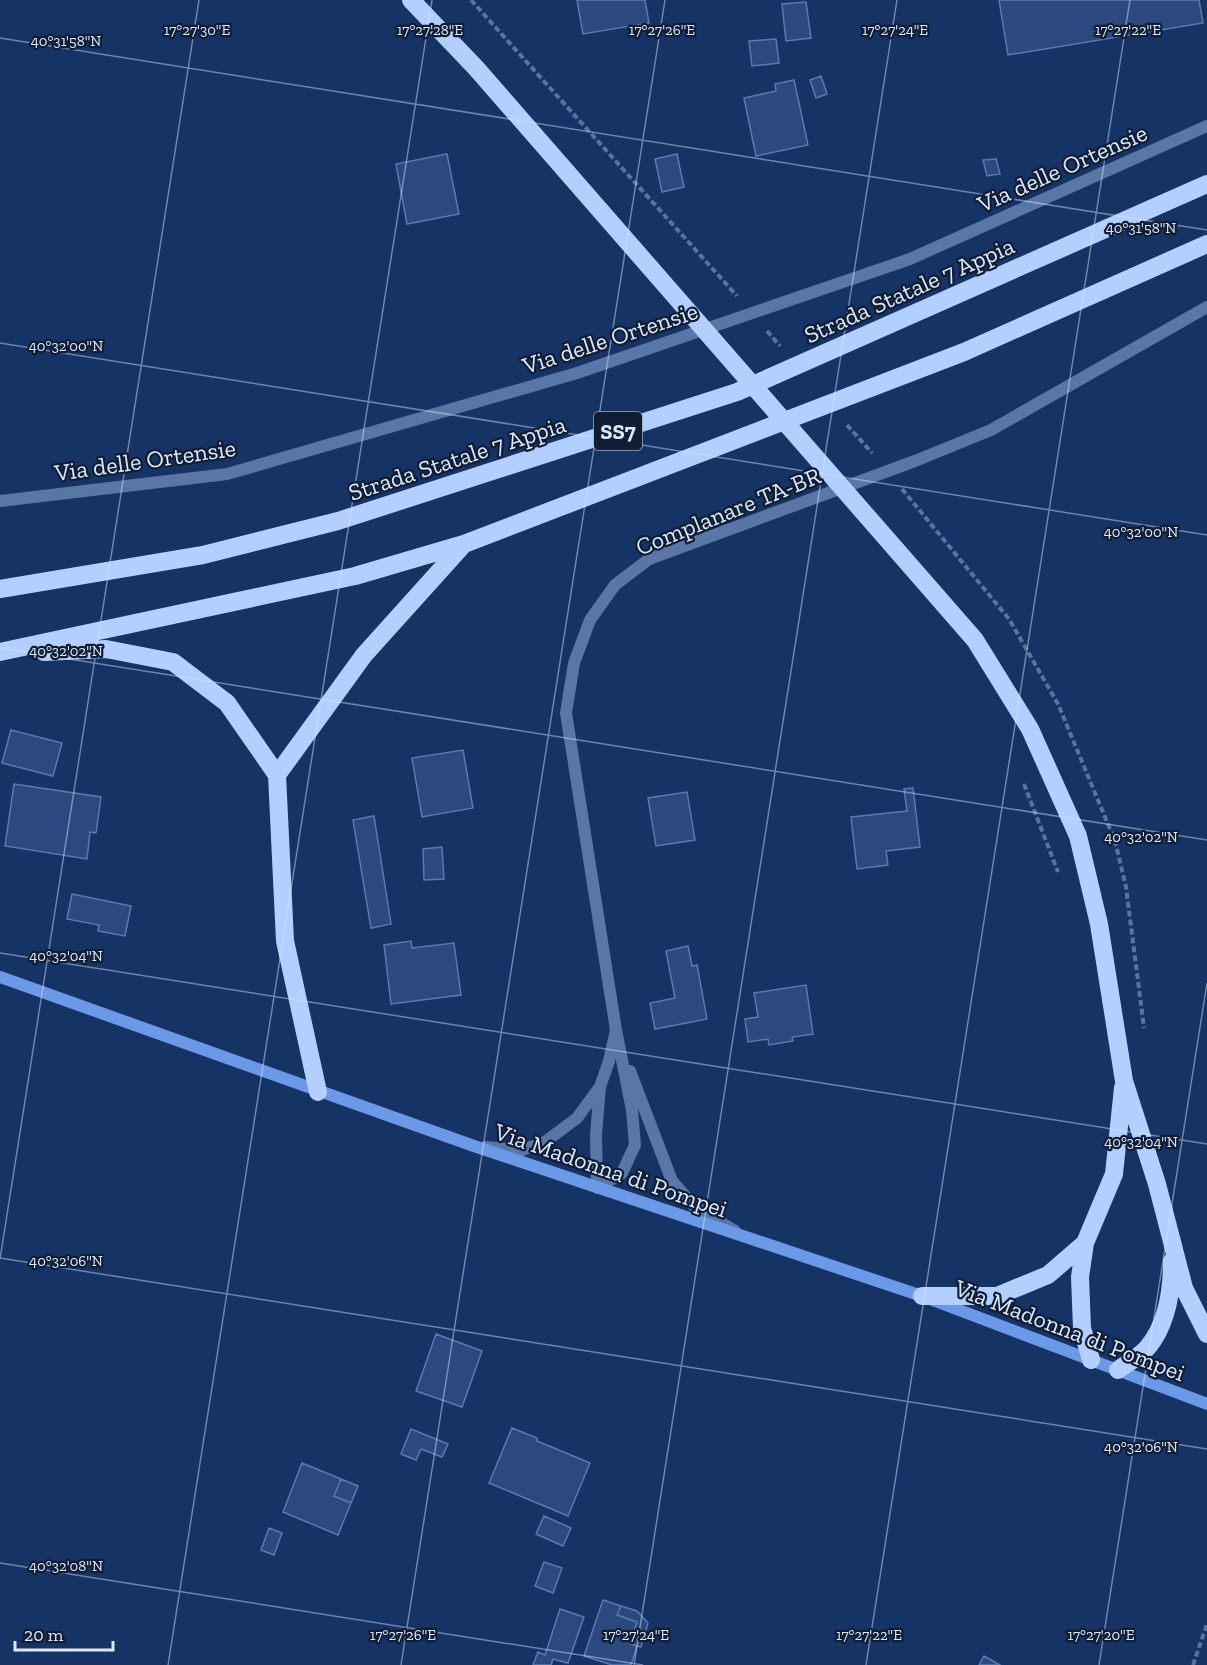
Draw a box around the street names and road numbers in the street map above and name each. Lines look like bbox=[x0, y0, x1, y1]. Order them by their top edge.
street label: Via delle Ortensie bbox=[972, 118, 1151, 219]
street label: Strada Statale 7 Appia bbox=[800, 230, 1019, 349]
street label: Via delle Ortensie bbox=[518, 296, 701, 380]
street label: Strada Statale 7 Appia bbox=[345, 409, 570, 507]
road number: SS7 bbox=[594, 412, 642, 450]
street label: Via delle Ortensie bbox=[51, 433, 238, 487]
street label: Complanare TA-BR bbox=[631, 461, 825, 561]
street label: Via Madonna di Pompei bbox=[490, 1116, 731, 1224]
street label: Via Madonna di Pompei bbox=[950, 1272, 1189, 1387]

